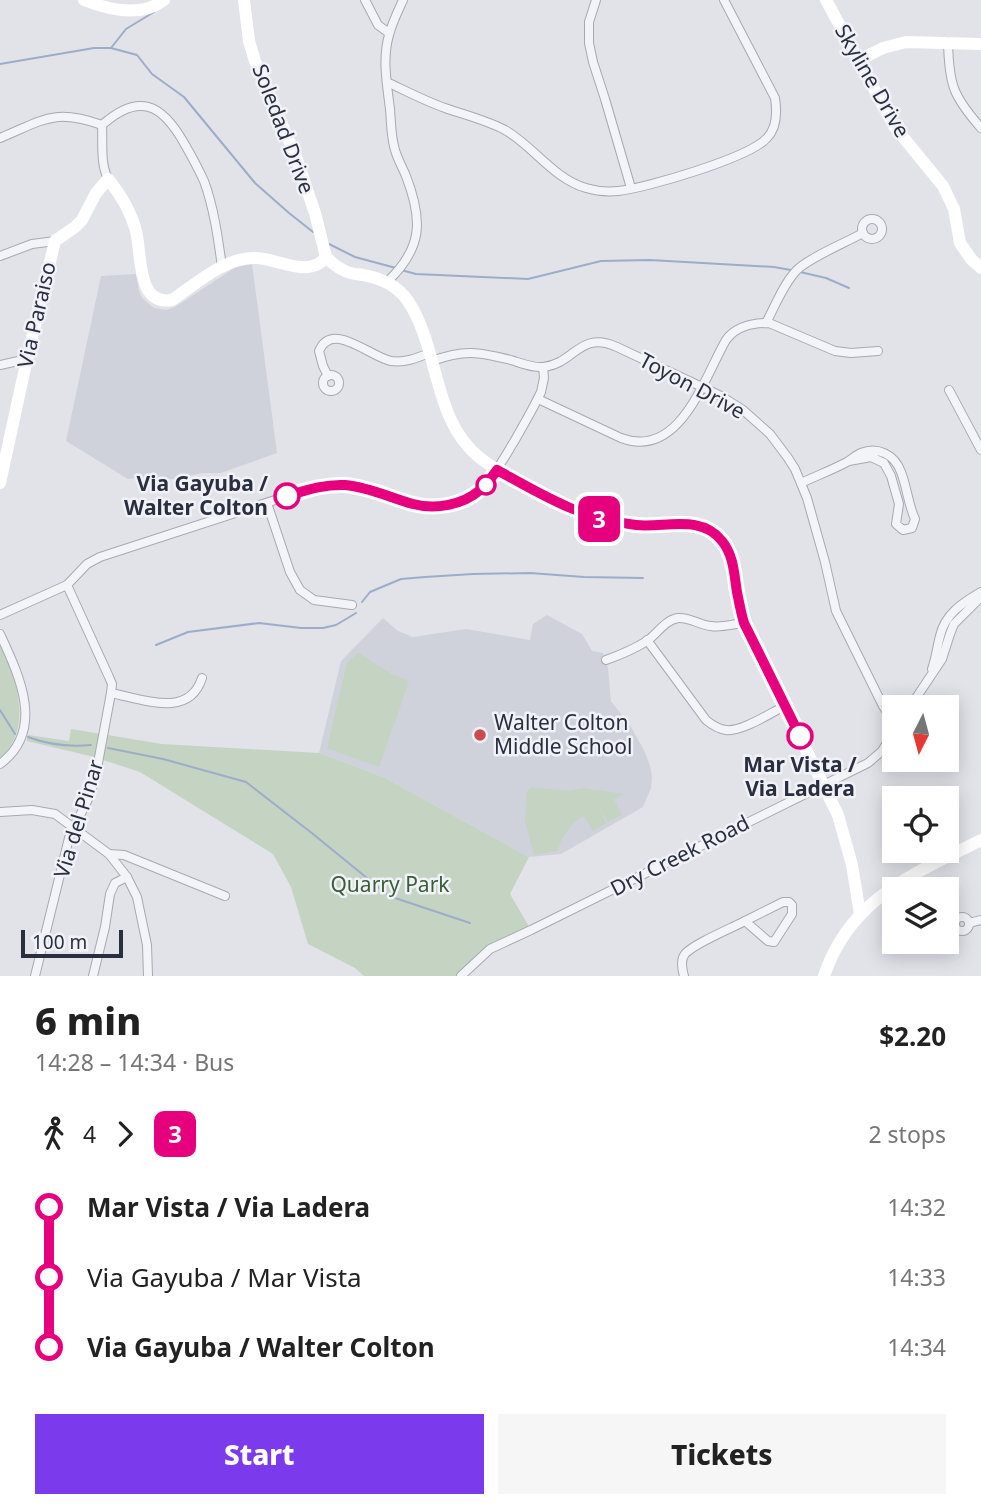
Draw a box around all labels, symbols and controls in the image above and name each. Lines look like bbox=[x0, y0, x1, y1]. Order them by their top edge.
street label: Skyline Drive bbox=[829, 19, 917, 142]
street label: Soledad Drive bbox=[246, 60, 321, 197]
street label: Via Paraiso bbox=[10, 259, 62, 371]
street label: Toyon Drive bbox=[635, 345, 750, 425]
place label: Via Gayuba / Walter Colton bbox=[124, 469, 268, 521]
unlabelled marker bbox=[476, 475, 496, 495]
marker: Via Gayuba / Walter Colton bbox=[274, 483, 300, 509]
line badge: 3 bbox=[576, 496, 622, 542]
text: 3 bbox=[592, 502, 606, 535]
north arrow bbox=[882, 695, 959, 772]
map controls bbox=[882, 695, 959, 954]
place label: Walter Colton Middle School bbox=[494, 708, 632, 760]
marker: Mar Vista / Via Ladera bbox=[787, 723, 813, 749]
marker: Walter Colton Middle School bbox=[472, 727, 488, 743]
place label: Mar Vista / Via Ladera bbox=[743, 750, 857, 802]
street label: Via del Pinar bbox=[47, 756, 109, 881]
button: locate bbox=[882, 786, 959, 863]
street label: Dry Creek Road bbox=[605, 808, 754, 902]
park label: Quarry Park bbox=[330, 870, 450, 898]
button: layers bbox=[882, 877, 959, 954]
scale bar bbox=[21, 927, 122, 959]
text: 100 m bbox=[32, 929, 87, 955]
text: 6 min bbox=[35, 994, 141, 1046]
text: $2.20 bbox=[879, 1018, 946, 1054]
text: 14:28 – 14:34 · Bus bbox=[35, 1046, 234, 1078]
icon: walk bbox=[35, 1115, 73, 1153]
icon: forward bbox=[106, 1115, 144, 1153]
text: 3 bbox=[168, 1117, 182, 1150]
text: 4 bbox=[83, 1118, 96, 1150]
text: 2 stops bbox=[868, 1118, 946, 1150]
text: Mar Vista / Via Ladera bbox=[87, 1189, 370, 1225]
text: 14:32 bbox=[887, 1191, 946, 1223]
text: Via Gayuba / Mar Vista bbox=[87, 1259, 362, 1295]
text: 14:33 bbox=[887, 1261, 946, 1293]
text: Via Gayuba / Walter Colton bbox=[87, 1329, 435, 1365]
text: 14:34 bbox=[887, 1331, 946, 1363]
button: Start bbox=[35, 1414, 484, 1494]
button: Tickets bbox=[498, 1414, 946, 1494]

